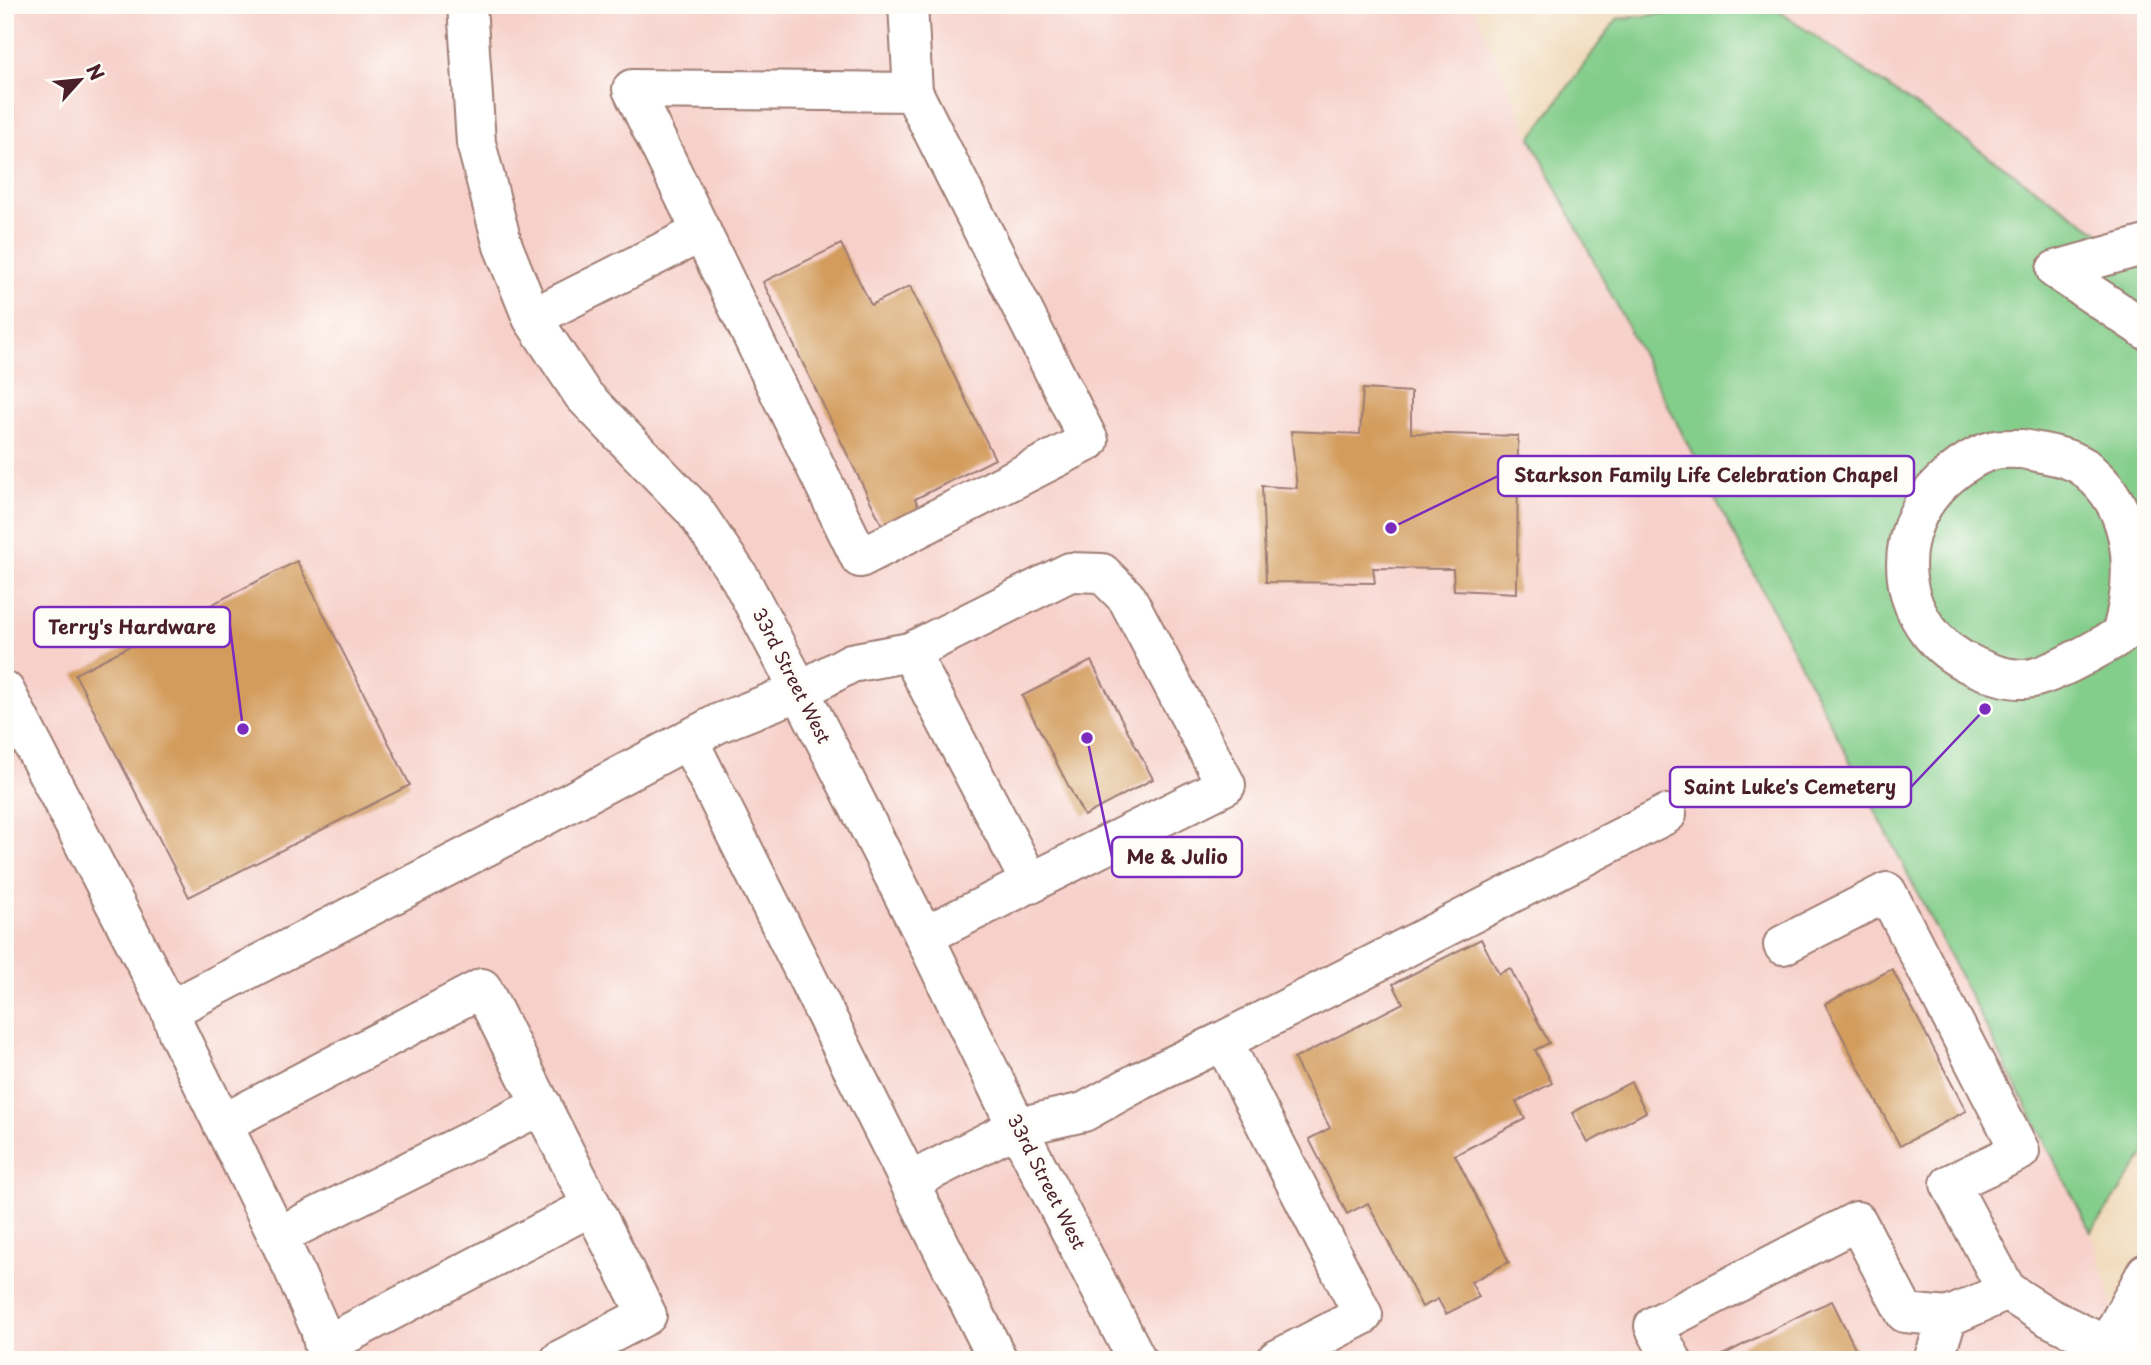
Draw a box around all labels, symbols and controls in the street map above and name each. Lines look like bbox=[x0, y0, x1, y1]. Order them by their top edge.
north arrow bbox=[46, 46, 116, 116]
text: N bbox=[80, 59, 112, 85]
callout: Starkson Family Life Celebration Chapel bbox=[1498, 456, 1914, 496]
text: Starkson Family Life Celebration Chapel bbox=[1514, 460, 1898, 488]
street label: 33rd Street West bbox=[746, 603, 838, 748]
callout: Terry's Hardware bbox=[34, 607, 230, 647]
text: Terry's Hardware bbox=[48, 612, 216, 640]
callout: Saint Luke's Cemetery bbox=[1670, 767, 1911, 807]
text: Saint Luke's Cemetery bbox=[1684, 772, 1896, 800]
callout: Me & Julio bbox=[1112, 837, 1242, 877]
text: Me & Julio bbox=[1126, 842, 1228, 870]
street label: 33rd Street West bbox=[1001, 1109, 1093, 1254]

